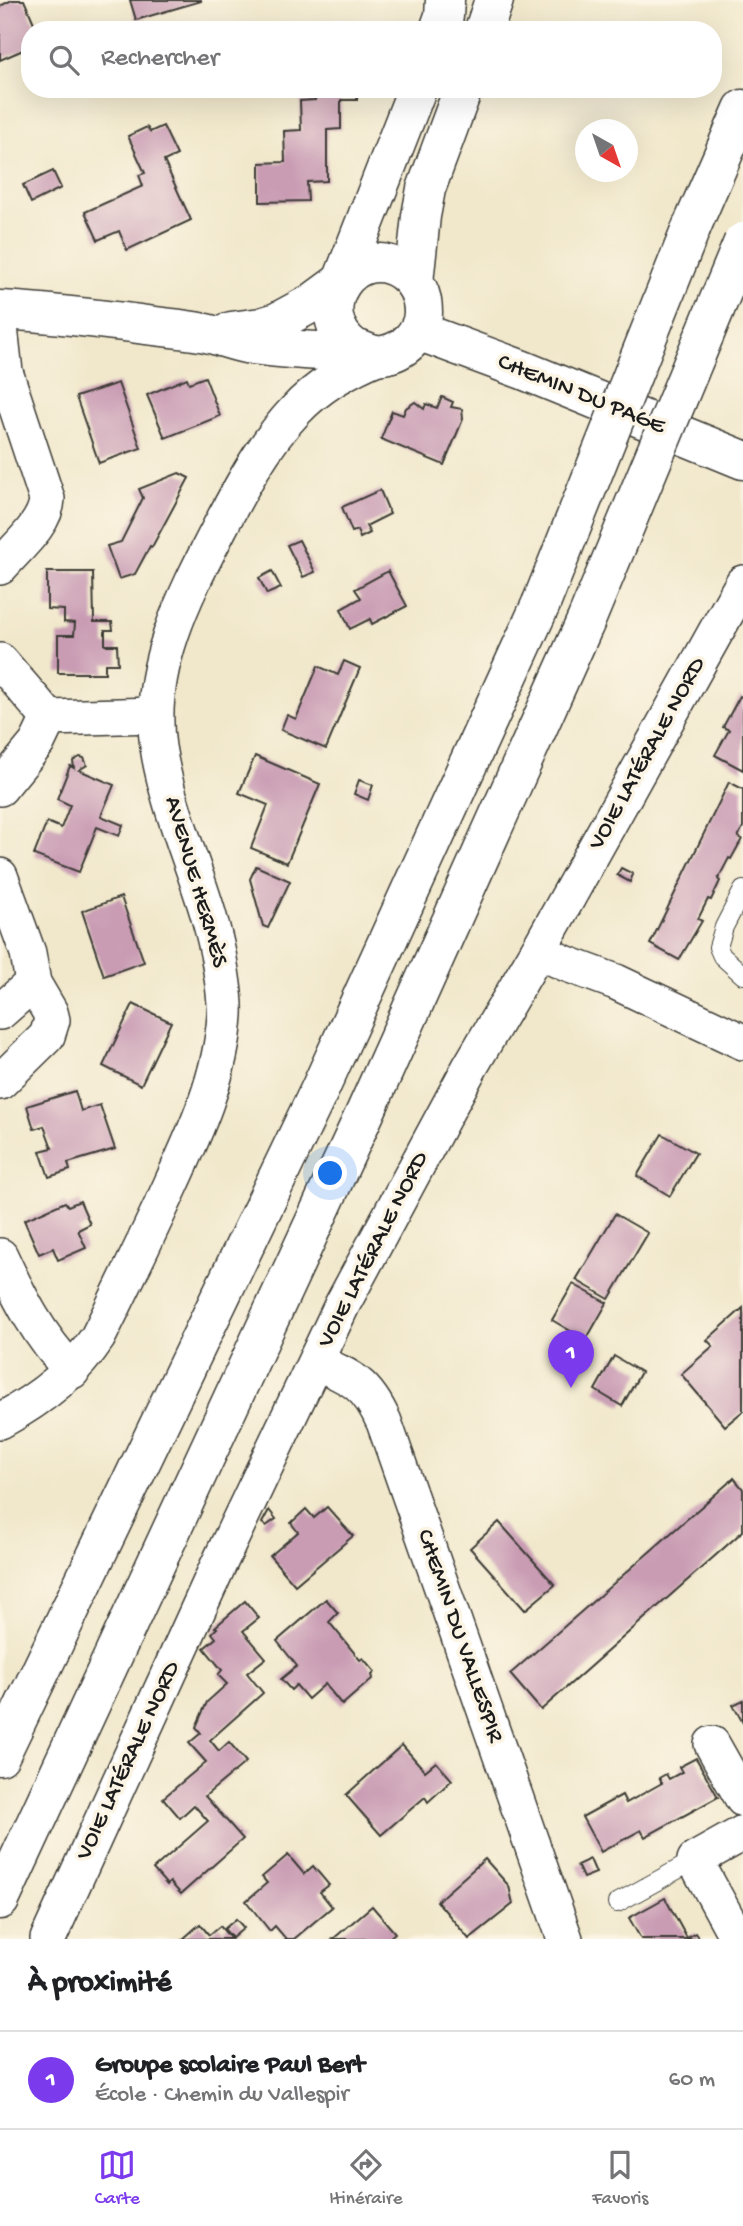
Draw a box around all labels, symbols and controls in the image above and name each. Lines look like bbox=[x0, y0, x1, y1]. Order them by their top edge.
search box bbox=[21, 21, 722, 98]
icon: search bbox=[45, 41, 83, 79]
text: Rechercher bbox=[101, 44, 219, 75]
north arrow bbox=[575, 119, 638, 182]
street label: CHEMIN DU PAGE bbox=[493, 348, 670, 442]
street label: VOIE LATÉRALE NORD bbox=[583, 652, 713, 856]
street label: AVENUE HERMÈS bbox=[157, 793, 234, 972]
street label: VOIE LATÉRALE NORD bbox=[312, 1147, 436, 1354]
your location bbox=[313, 1156, 347, 1190]
pin: 1 bbox=[548, 1330, 594, 1388]
street label: CHEMIN DU VALLESPIR bbox=[409, 1526, 510, 1748]
street label: VOIE LATÉRALE NORD bbox=[70, 1657, 188, 1866]
text: À proximité bbox=[28, 1967, 172, 2002]
text: Groupe scolaire Paul Bert bbox=[95, 2051, 365, 2082]
text: 1 bbox=[46, 2067, 56, 2094]
text: 60 m bbox=[669, 2067, 715, 2094]
text: École · Chemin du Vallespir bbox=[95, 2082, 349, 2109]
tab: Carte bbox=[95, 2146, 140, 2211]
tab: Itinéraire bbox=[329, 2146, 402, 2211]
tab: Favoris bbox=[592, 2146, 648, 2211]

